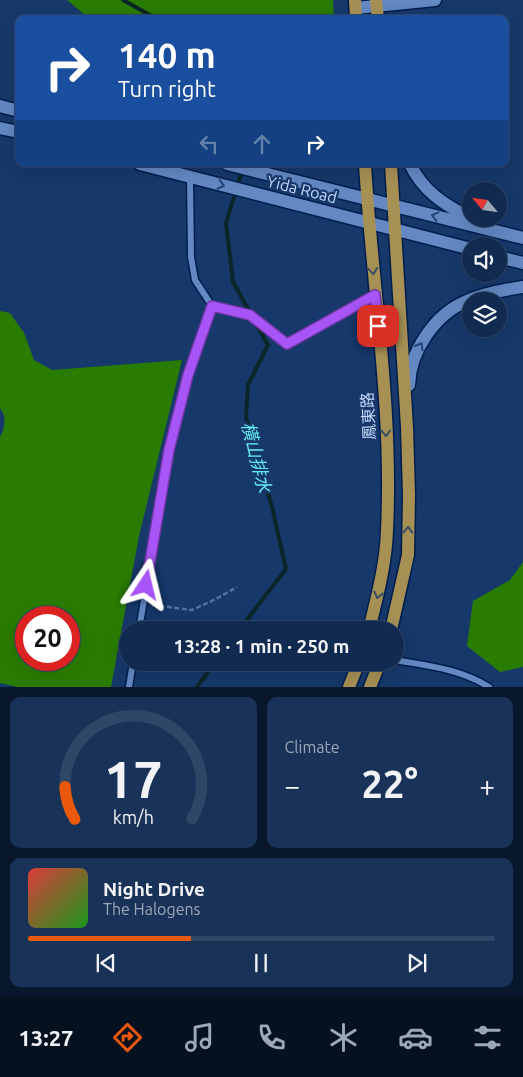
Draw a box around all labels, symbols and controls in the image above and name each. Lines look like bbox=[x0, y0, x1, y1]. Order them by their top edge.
icon: right bbox=[35, 35, 100, 100]
text: 140 m bbox=[118, 35, 216, 75]
text: Turn right bbox=[118, 76, 216, 101]
icon: left bbox=[195, 130, 223, 158]
icon: ahead bbox=[248, 130, 276, 158]
icon: right bbox=[301, 130, 329, 158]
street label: Yida Road bbox=[265, 172, 339, 206]
one-way arrow bbox=[216, 179, 225, 189]
north arrow bbox=[462, 182, 508, 228]
map controls bbox=[462, 182, 507, 337]
one-way arrow bbox=[430, 211, 439, 222]
button: sound bbox=[462, 237, 507, 282]
one-way arrow bbox=[368, 267, 379, 275]
button: layers bbox=[462, 292, 507, 337]
pin bbox=[357, 305, 399, 347]
icon: arrive bbox=[364, 312, 392, 340]
one-way arrow bbox=[414, 342, 424, 351]
street label: 鳳東路 bbox=[358, 392, 378, 440]
water label: 橫山排水 bbox=[239, 420, 276, 495]
one-way arrow bbox=[381, 430, 391, 437]
one-way arrow bbox=[403, 526, 413, 534]
position arrow bbox=[119, 558, 171, 610]
one-way arrow bbox=[373, 590, 384, 599]
speed limit sign: 20 bbox=[15, 606, 80, 671]
text: 13:28 · 1 min · 250 m bbox=[174, 635, 349, 657]
text: Climate bbox=[285, 738, 340, 756]
text: 17 bbox=[104, 750, 163, 808]
text: 22° bbox=[362, 763, 418, 805]
text: − bbox=[285, 770, 300, 801]
text: + bbox=[479, 770, 495, 801]
text: km/h bbox=[113, 807, 154, 827]
text: Night Drive bbox=[103, 878, 205, 900]
text: The Halogens bbox=[103, 900, 201, 918]
icon: previous bbox=[92, 949, 120, 977]
icon: pause bbox=[247, 949, 275, 977]
icon: next bbox=[403, 949, 431, 977]
icon: directions bbox=[110, 1020, 145, 1055]
icon: music bbox=[182, 1020, 217, 1055]
icon: phone bbox=[254, 1020, 289, 1055]
icon: climate bbox=[326, 1020, 361, 1055]
icon: car bbox=[398, 1020, 433, 1055]
icon: filters bbox=[470, 1020, 505, 1055]
text: 13:27 bbox=[18, 1025, 73, 1050]

